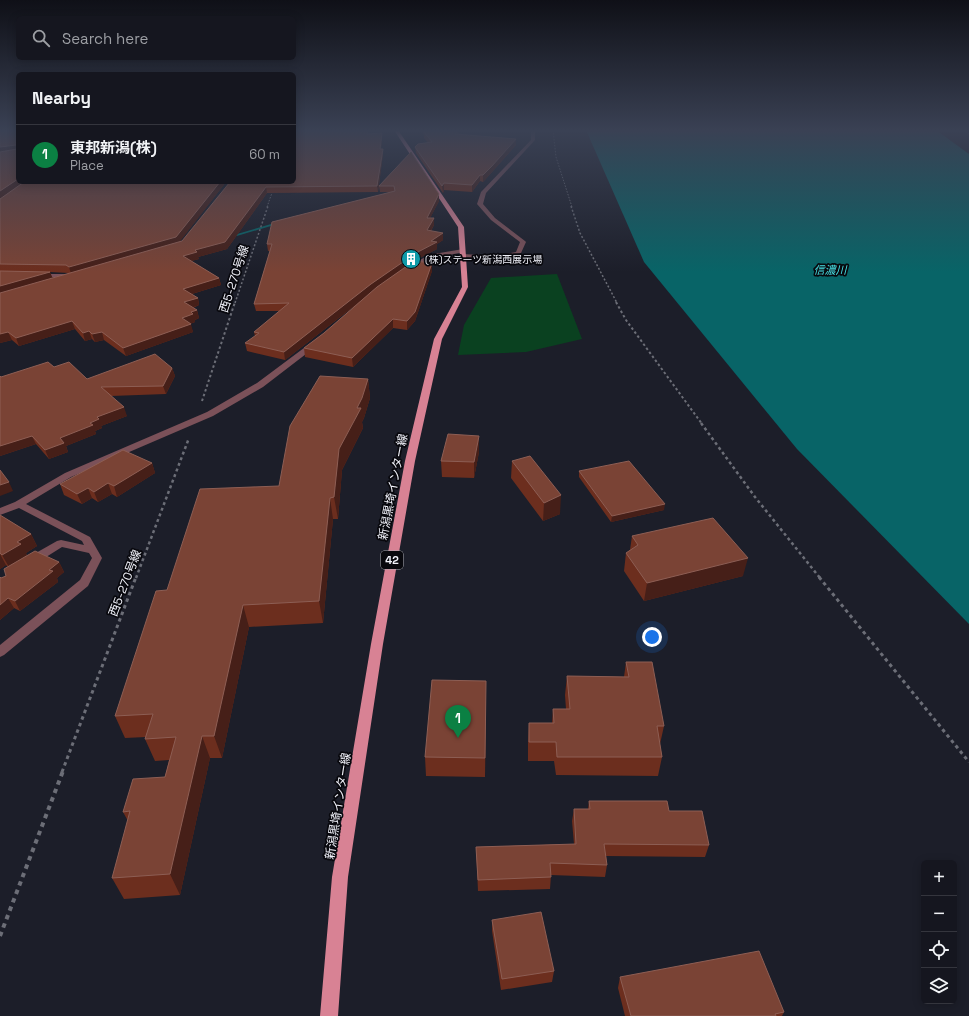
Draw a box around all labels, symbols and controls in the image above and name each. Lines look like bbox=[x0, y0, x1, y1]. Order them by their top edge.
search box bbox=[16, 16, 296, 60]
icon: search bbox=[30, 27, 52, 49]
text: Search here bbox=[62, 29, 148, 48]
text: Nearby bbox=[32, 87, 91, 109]
text: 東邦新潟(株) bbox=[70, 138, 157, 157]
text: 1 bbox=[42, 146, 48, 163]
text: 60 m bbox=[249, 146, 280, 163]
text: Place bbox=[70, 157, 104, 174]
street label: 西5-270号線 bbox=[216, 243, 252, 315]
building icon: (株)ステーツ新潟西展示場 bbox=[400, 248, 422, 270]
place label: (株)ステーツ新潟西展示場 bbox=[425, 253, 542, 266]
water label: 信濃川 bbox=[814, 263, 847, 277]
street label: 新潟黒埼インター線 bbox=[375, 432, 411, 542]
street label: 西5-270号線 bbox=[105, 547, 145, 619]
road number: 42 bbox=[381, 551, 403, 569]
your location bbox=[642, 627, 662, 647]
pin: 1 bbox=[445, 705, 471, 738]
street label: 新潟黒埼インター線 bbox=[322, 751, 354, 861]
map controls bbox=[921, 860, 957, 1004]
button: + bbox=[921, 860, 957, 896]
button: − bbox=[921, 896, 957, 932]
button: locate bbox=[921, 932, 957, 968]
button: layers bbox=[921, 968, 957, 1004]

